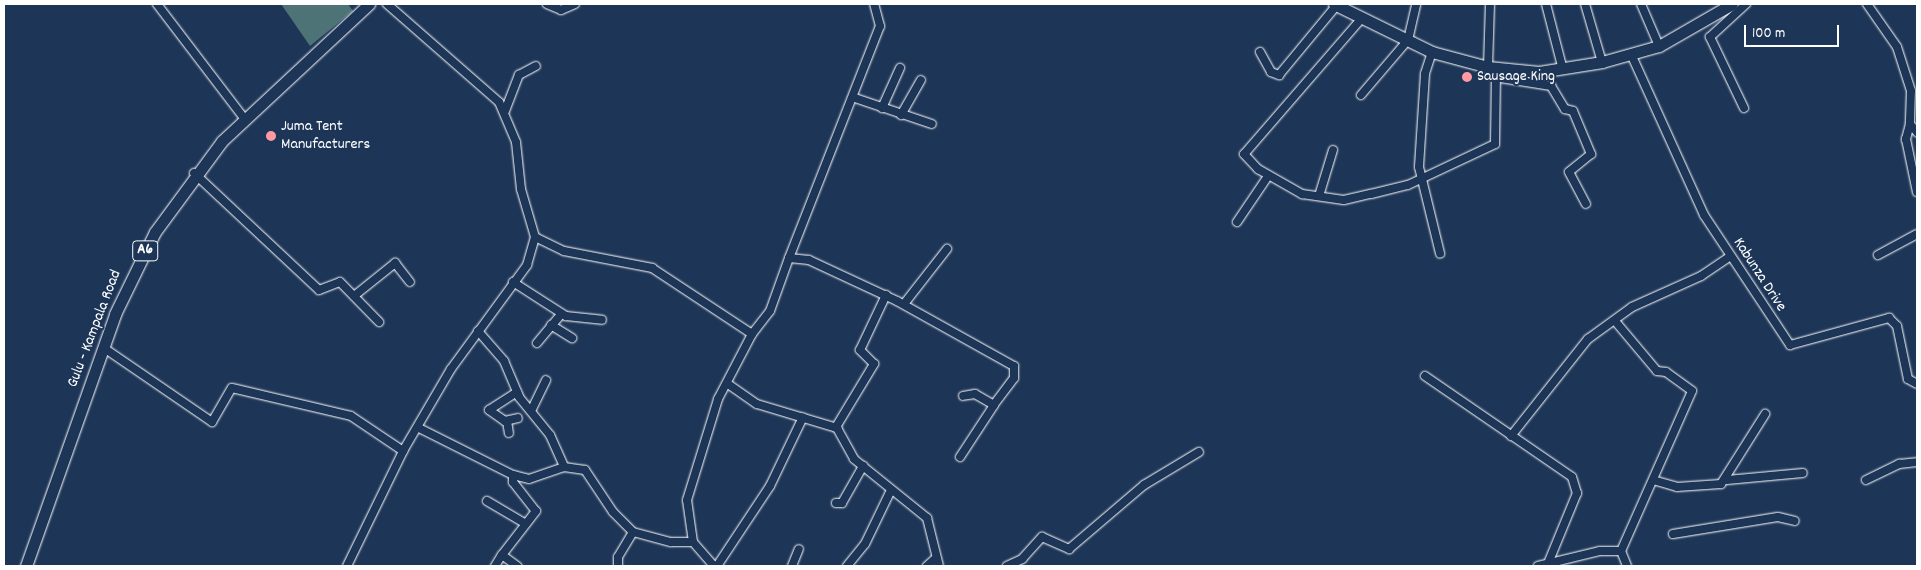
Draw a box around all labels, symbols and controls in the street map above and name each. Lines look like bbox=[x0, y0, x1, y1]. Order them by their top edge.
scale bar bbox=[1746, 15, 1841, 47]
text: 100 m bbox=[1752, 23, 1785, 45]
place label: Sausage King bbox=[1477, 67, 1555, 87]
marker: Sausage King bbox=[1461, 71, 1473, 83]
place label: Juma Tent Manufacturers bbox=[281, 117, 370, 155]
marker: Juma Tent Manufacturers bbox=[265, 130, 277, 142]
street label: Kabunza Drive bbox=[1728, 234, 1790, 316]
road number: A6 bbox=[131, 238, 159, 264]
street label: Gulu - Kampala Road bbox=[64, 268, 126, 390]

